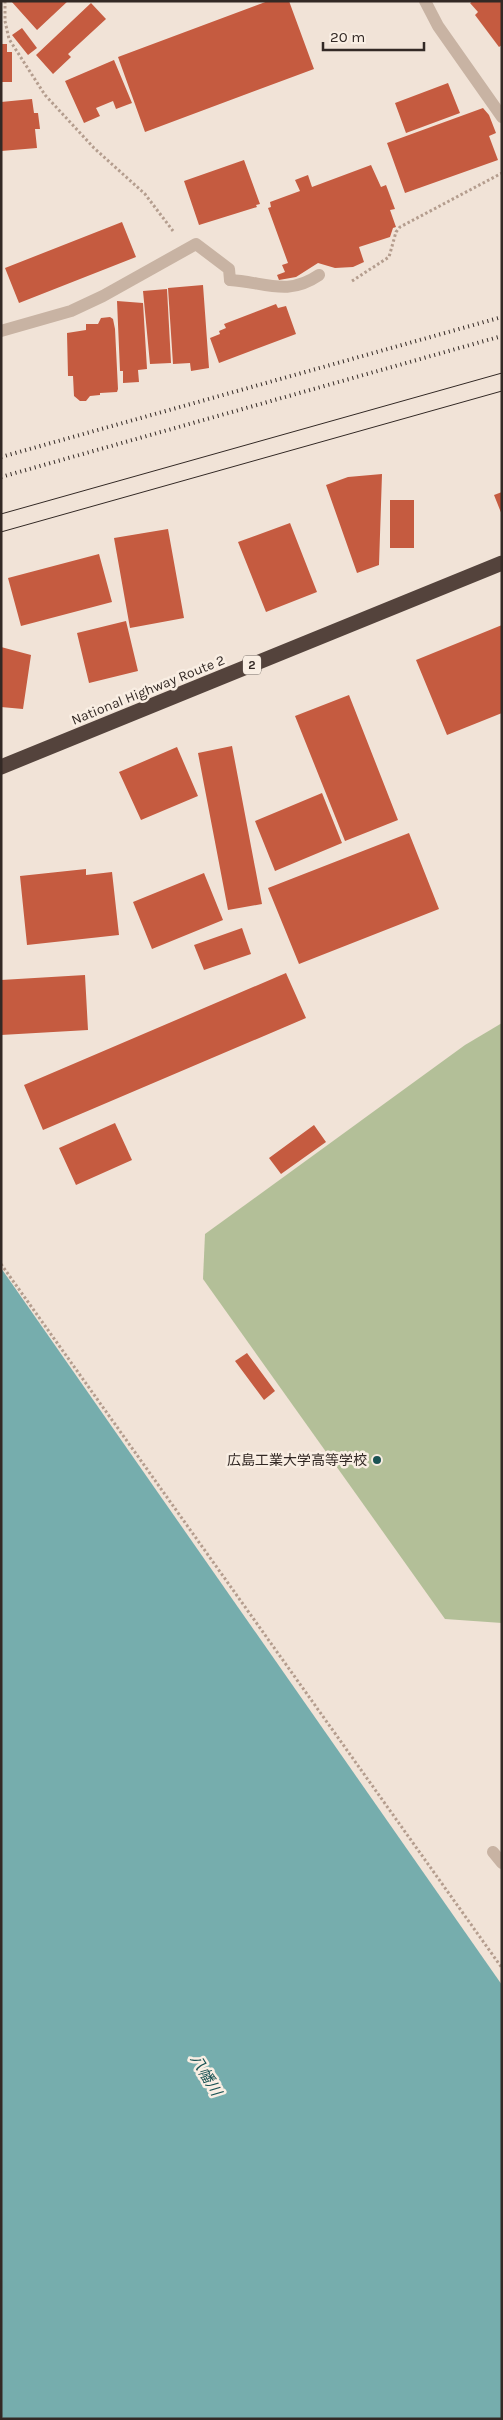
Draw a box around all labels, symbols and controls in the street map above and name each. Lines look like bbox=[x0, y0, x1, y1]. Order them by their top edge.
scale bar bbox=[323, 20, 424, 52]
text: 20 m bbox=[330, 28, 365, 46]
street label: National Highway Route 2 bbox=[69, 651, 227, 729]
road number: 2 bbox=[243, 656, 261, 674]
place label: 広島工業大学高等学校 bbox=[227, 1452, 367, 1469]
marker: 広島工業大学高等学校 bbox=[371, 1454, 383, 1466]
water label: 八幡川 bbox=[187, 2051, 226, 2101]

